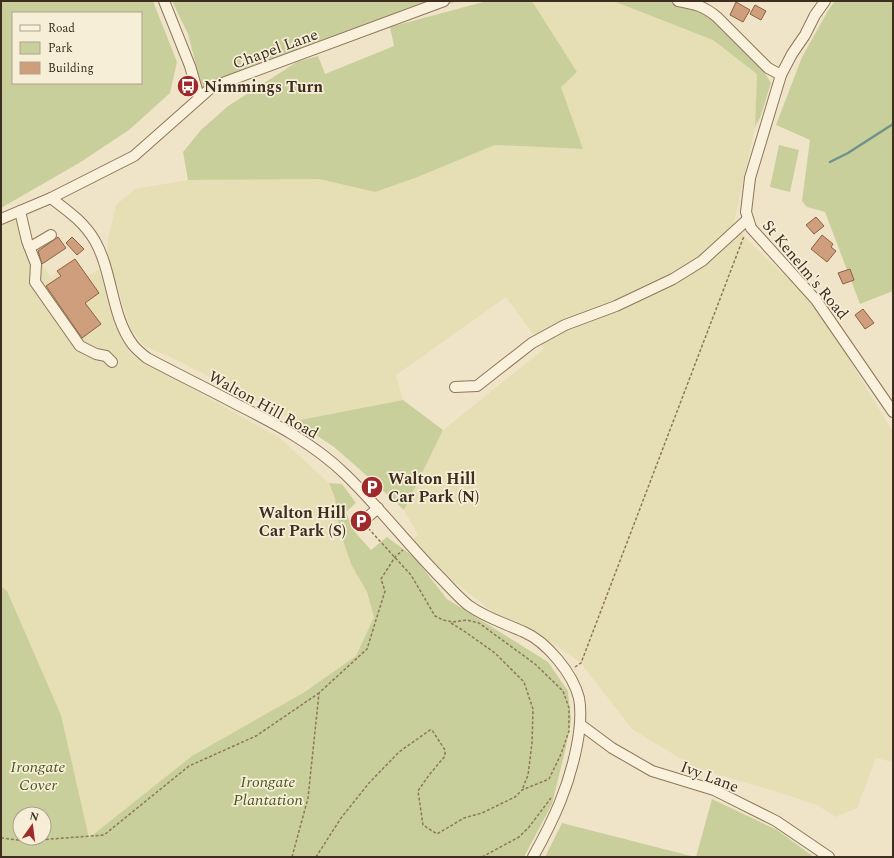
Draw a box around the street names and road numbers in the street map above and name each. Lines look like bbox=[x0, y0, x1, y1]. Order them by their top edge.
street label: Chapel Lane bbox=[229, 22, 321, 75]
street label: St Kenelm's Road bbox=[756, 215, 854, 325]
street label: Walton Hill Road bbox=[204, 365, 323, 445]
street label: Ivy Lane bbox=[677, 755, 742, 799]

